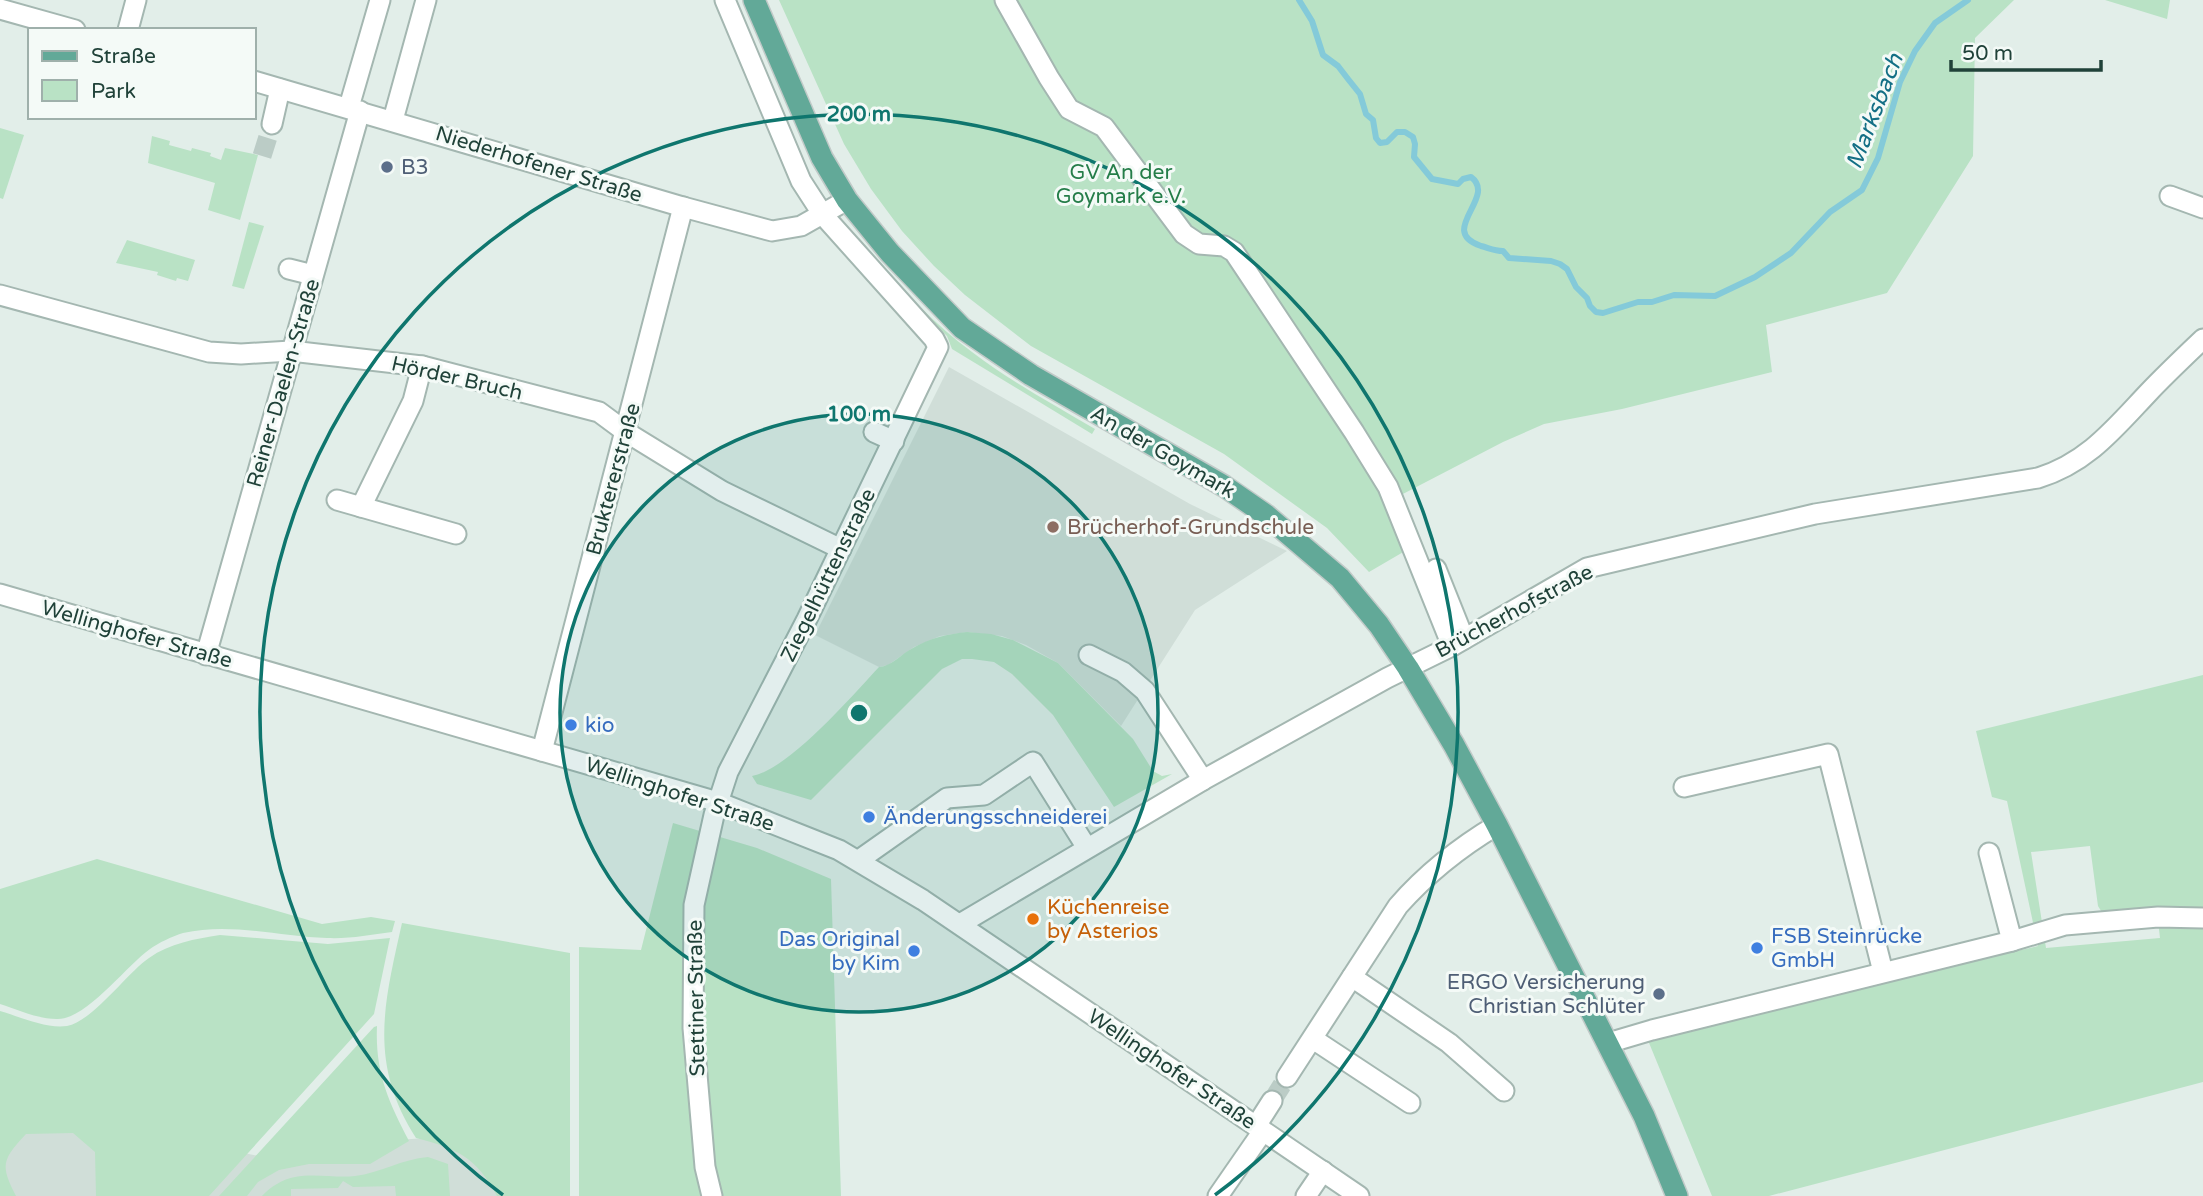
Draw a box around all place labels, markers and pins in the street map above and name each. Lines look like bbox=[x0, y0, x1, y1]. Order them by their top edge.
place label: B3 bbox=[401, 155, 429, 180]
marker: B3 bbox=[379, 159, 395, 175]
place label: Brücherhof-Grundschule bbox=[1067, 515, 1314, 540]
marker: Brücherhof-Grundschule bbox=[1045, 519, 1061, 535]
centre of rings bbox=[847, 701, 871, 725]
place label: kio bbox=[585, 713, 614, 738]
marker: kio bbox=[563, 717, 579, 733]
place label: Änderungsschneiderei bbox=[883, 805, 1107, 830]
marker: Änderungsschneiderei bbox=[861, 809, 877, 825]
place label: Küchenreise by Asterios bbox=[1047, 895, 1169, 944]
marker: Küchenreise by Asterios bbox=[1025, 911, 1041, 927]
place label: FSB Steinrücke GmbH bbox=[1771, 924, 1922, 973]
place label: Das Original by Kim bbox=[779, 927, 900, 976]
marker: FSB Steinrücke GmbH bbox=[1749, 940, 1765, 956]
marker: Das Original by Kim bbox=[906, 943, 922, 959]
place label: ERGO Versicherung Christian Schlüter bbox=[1447, 970, 1645, 1019]
marker: ERGO Versicherung Christian Schlüter bbox=[1651, 986, 1667, 1002]

